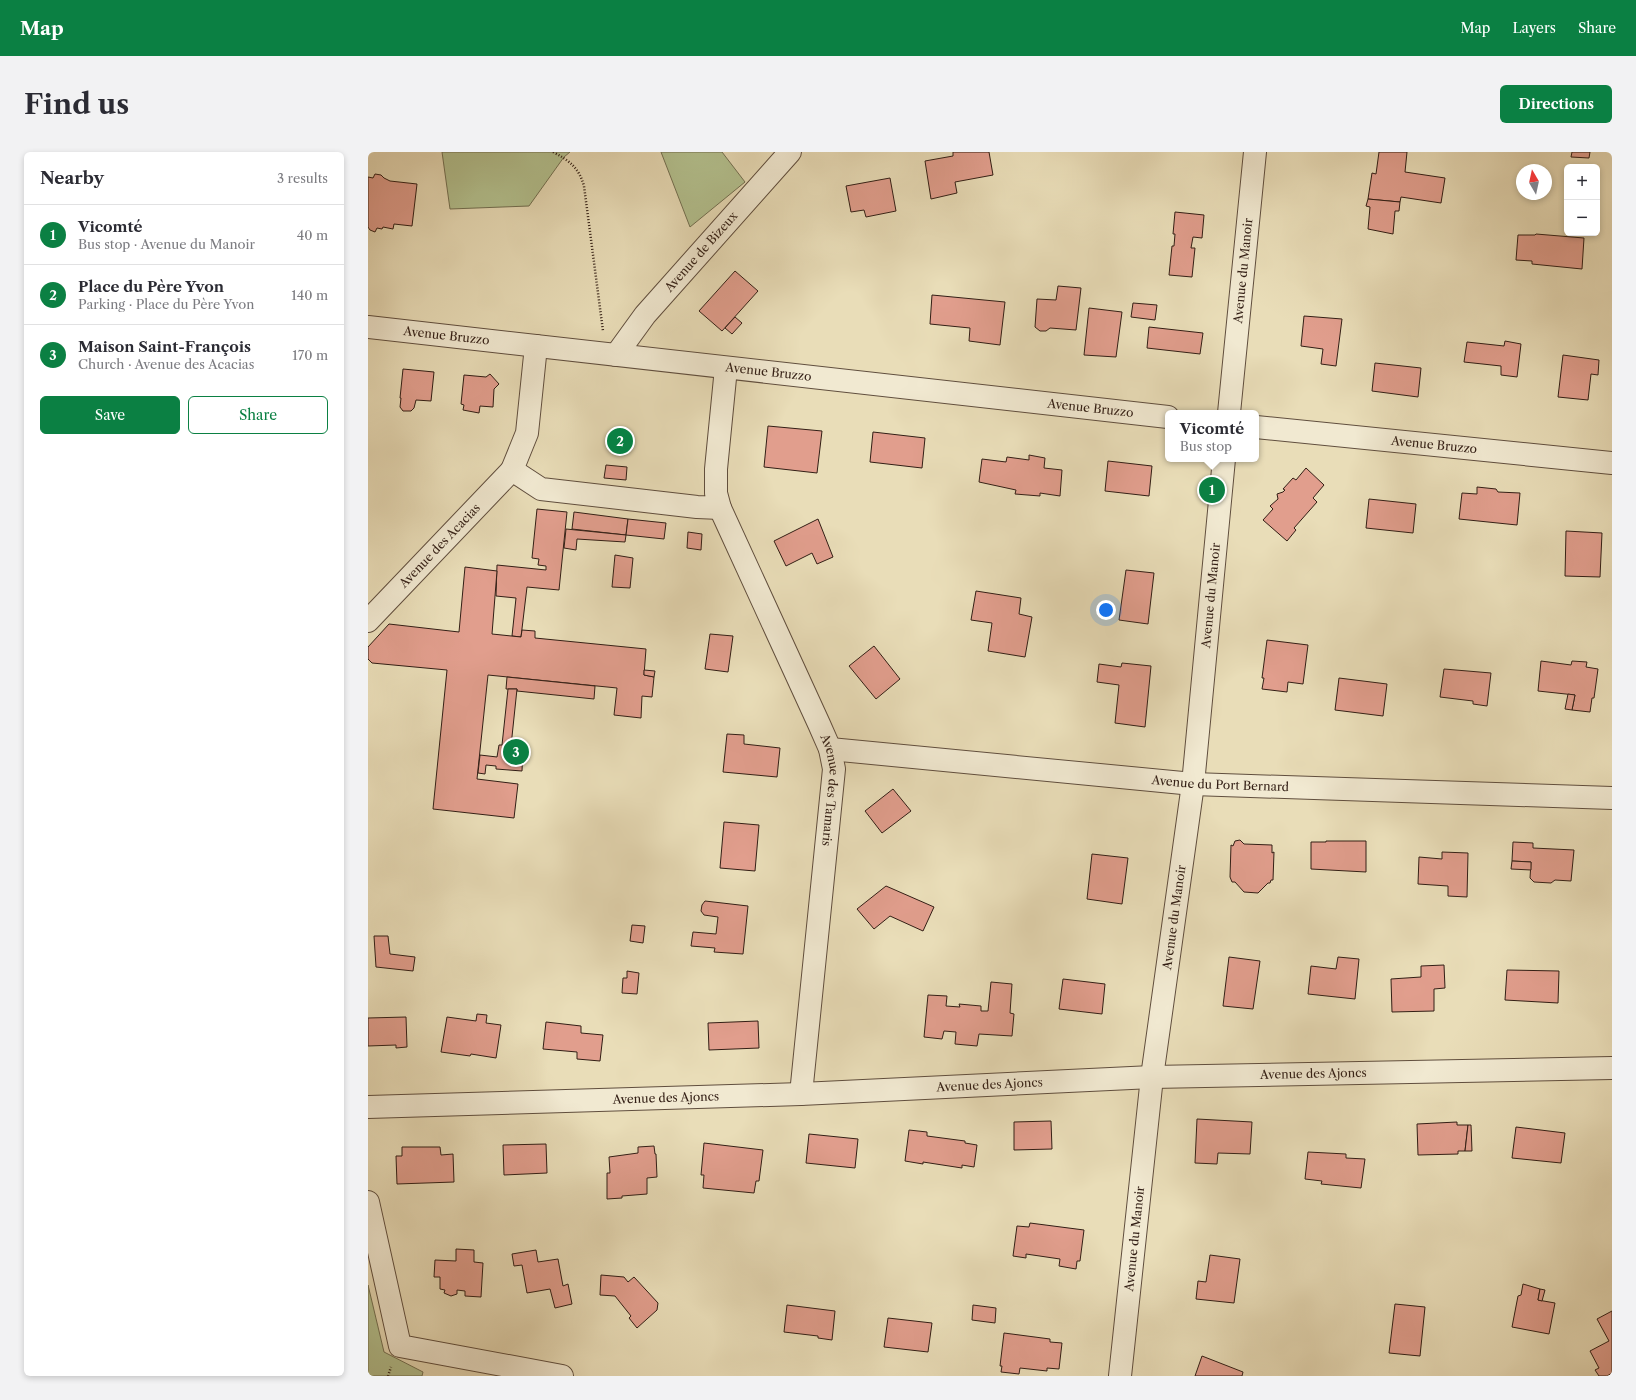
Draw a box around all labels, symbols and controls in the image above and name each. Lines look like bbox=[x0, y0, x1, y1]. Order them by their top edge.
text: Map bbox=[20, 17, 64, 40]
text: Map bbox=[1460, 19, 1490, 37]
text: Layers bbox=[1512, 19, 1556, 37]
text: Share bbox=[1578, 19, 1616, 37]
button: Directions bbox=[1500, 85, 1612, 123]
text: Find us bbox=[24, 87, 129, 121]
north arrow bbox=[1516, 164, 1552, 200]
map controls bbox=[1564, 164, 1600, 236]
button: + bbox=[1564, 164, 1600, 200]
text: Nearby bbox=[40, 168, 104, 188]
text: 3 results bbox=[277, 170, 328, 186]
button: − bbox=[1564, 200, 1600, 236]
street label: Avenue de Bizeux bbox=[661, 208, 741, 295]
text: Vicomté bbox=[78, 217, 143, 236]
street label: Avenue du Manoir bbox=[1230, 217, 1255, 325]
text: 1 bbox=[50, 227, 56, 243]
text: 40 m bbox=[297, 227, 328, 243]
text: Bus stop · Avenue du Manoir bbox=[78, 236, 255, 252]
text: Place du Père Yvon bbox=[78, 277, 224, 296]
text: 2 bbox=[49, 287, 57, 303]
text: 140 m bbox=[291, 287, 328, 303]
text: Parking · Place du Père Yvon bbox=[78, 296, 254, 312]
street label: Avenue Bruzzo bbox=[402, 323, 490, 348]
text: Maison Saint-François bbox=[78, 337, 251, 356]
text: 3 bbox=[49, 347, 57, 363]
text: 170 m bbox=[292, 347, 328, 363]
text: Church · Avenue des Acacias bbox=[78, 356, 254, 372]
street label: Avenue Bruzzo bbox=[724, 359, 812, 384]
street label: Avenue Bruzzo bbox=[1046, 395, 1134, 420]
button: Save bbox=[40, 396, 180, 434]
button: Share bbox=[188, 396, 328, 434]
popup bbox=[1165, 410, 1259, 462]
text: Vicomté bbox=[1180, 419, 1244, 438]
pin: 2 bbox=[607, 426, 633, 456]
street label: Avenue Bruzzo bbox=[1389, 433, 1478, 456]
text: Bus stop bbox=[1180, 438, 1232, 454]
pin: 1 bbox=[1199, 475, 1225, 505]
street label: Avenue des Acacias bbox=[395, 500, 483, 591]
street label: Avenue du Manoir bbox=[1198, 542, 1223, 650]
your location bbox=[1096, 600, 1116, 620]
street label: Avenue des Tamaris bbox=[817, 730, 842, 847]
pin: 3 bbox=[503, 737, 529, 767]
street label: Avenue du Port Bernard bbox=[1150, 772, 1290, 794]
street label: Avenue du Manoir bbox=[1159, 864, 1189, 972]
street label: Avenue des Ajoncs bbox=[1259, 1065, 1367, 1082]
street label: Avenue des Ajoncs bbox=[935, 1074, 1043, 1094]
street label: Avenue des Ajoncs bbox=[611, 1088, 719, 1107]
street label: Avenue du Manoir bbox=[1121, 1185, 1147, 1293]

